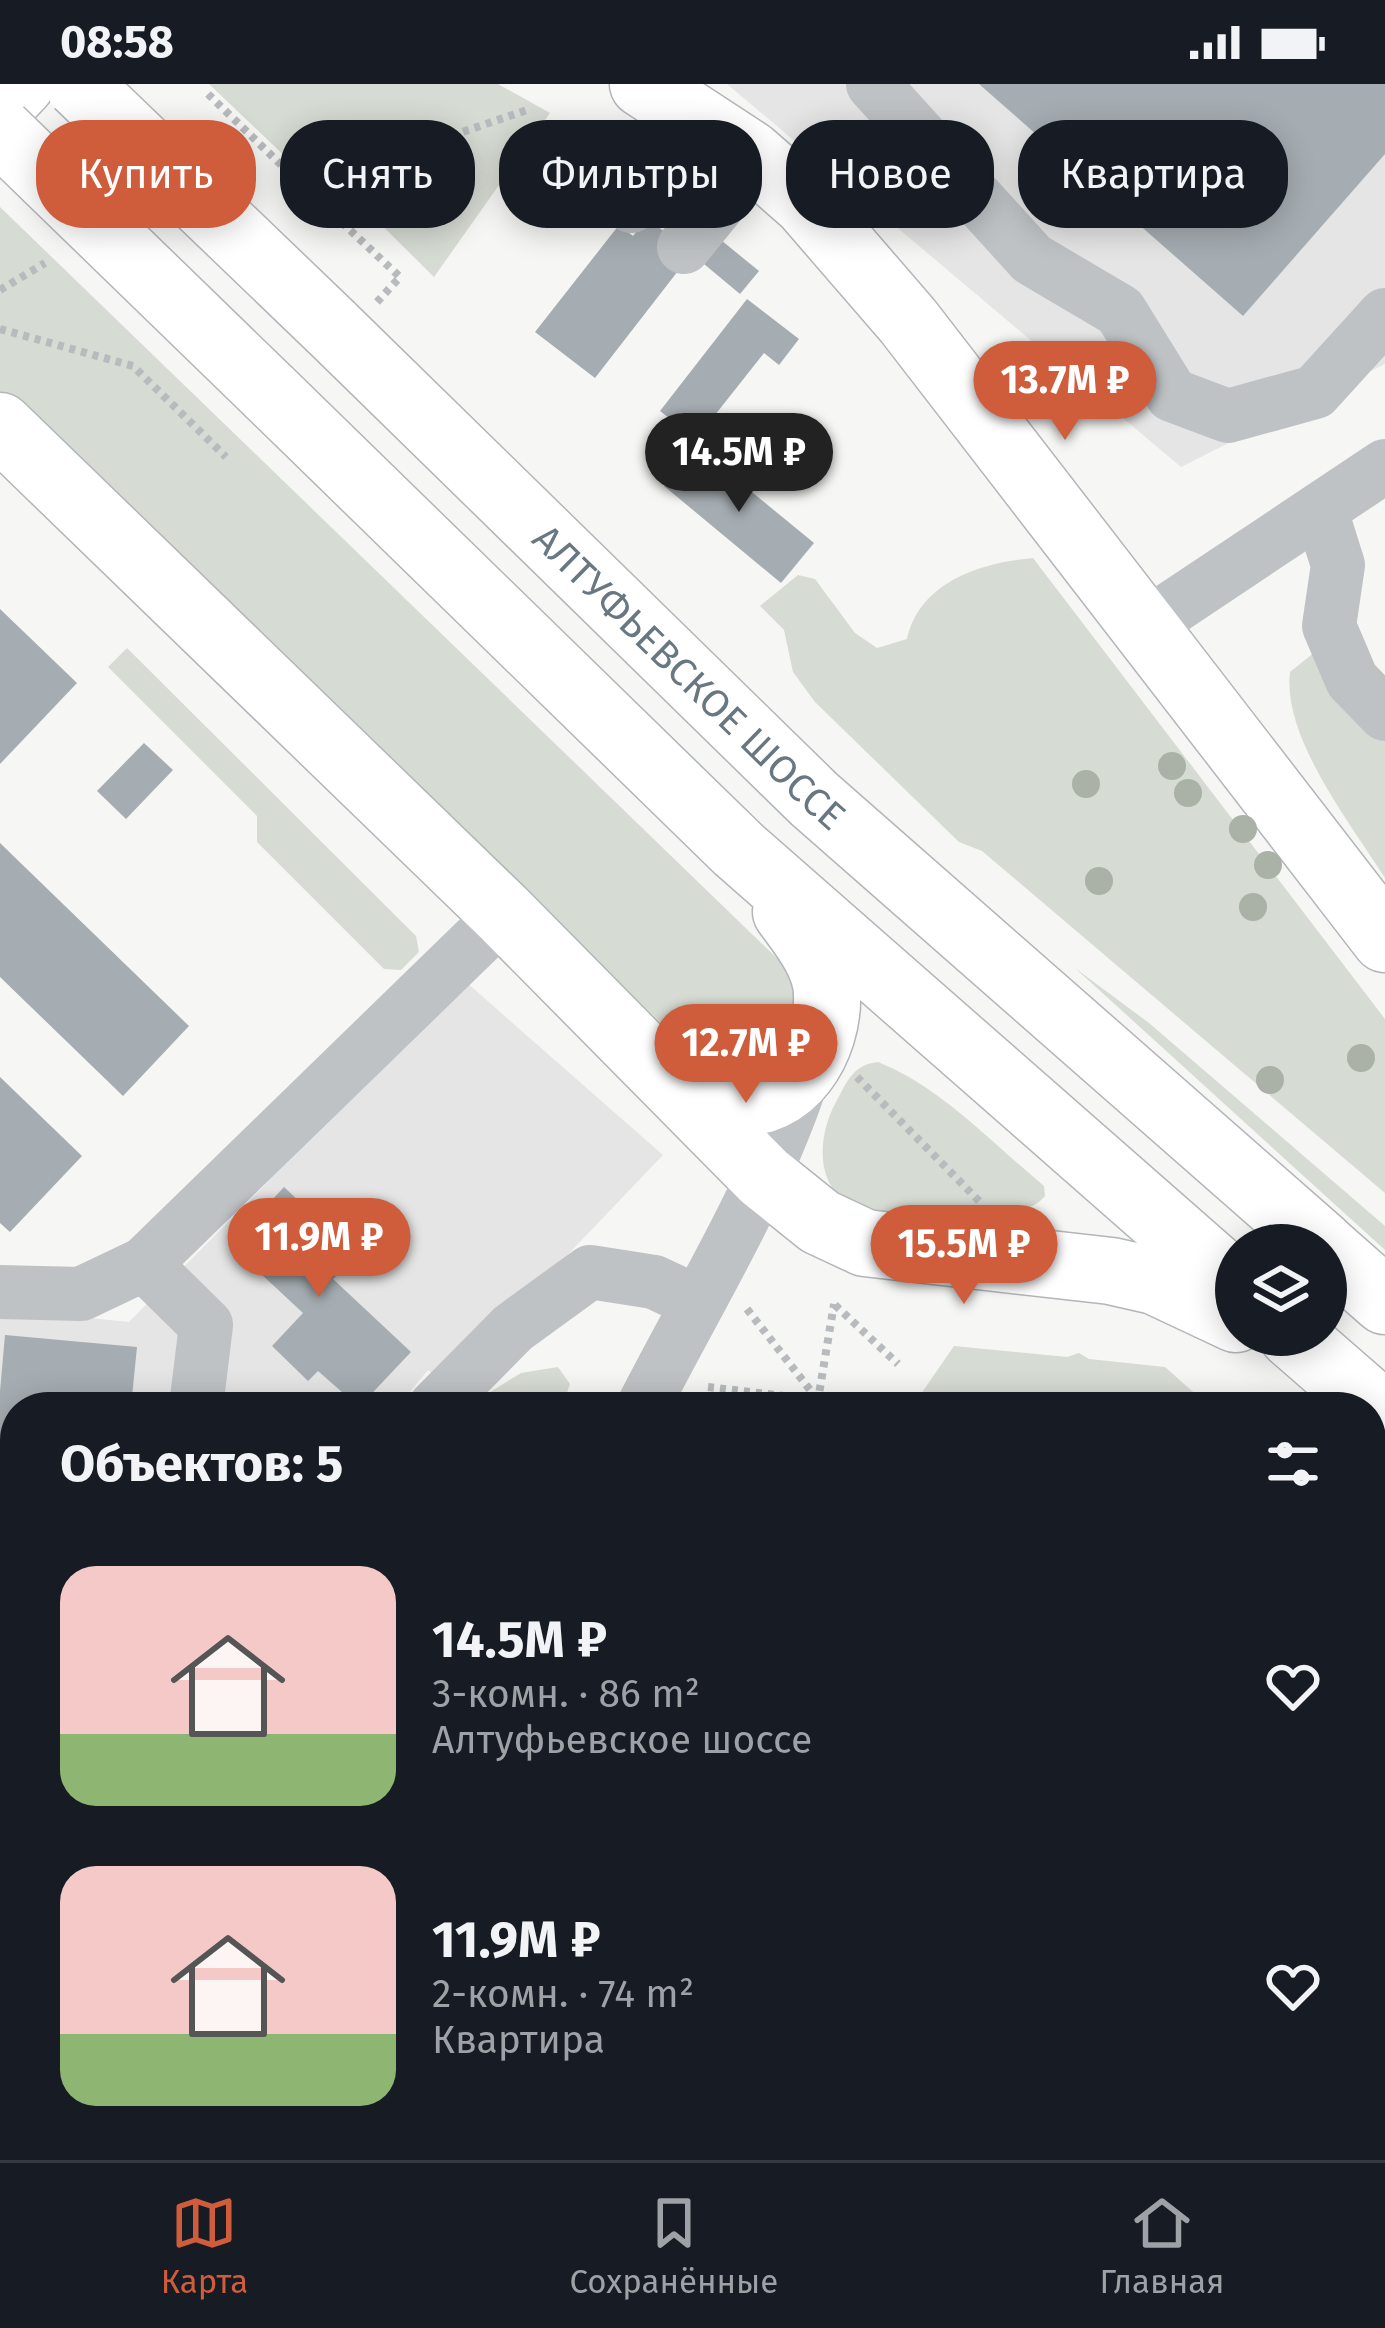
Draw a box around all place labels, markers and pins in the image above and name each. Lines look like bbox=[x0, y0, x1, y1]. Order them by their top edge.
pin: 13.7M ₽ bbox=[954, 341, 1176, 443]
pin: 14.5M ₽ bbox=[628, 413, 850, 515]
pin: 12.7M ₽ bbox=[635, 1004, 857, 1106]
pin: 11.9M ₽ bbox=[208, 1198, 430, 1300]
pin: 15.5M ₽ bbox=[853, 1205, 1075, 1307]

